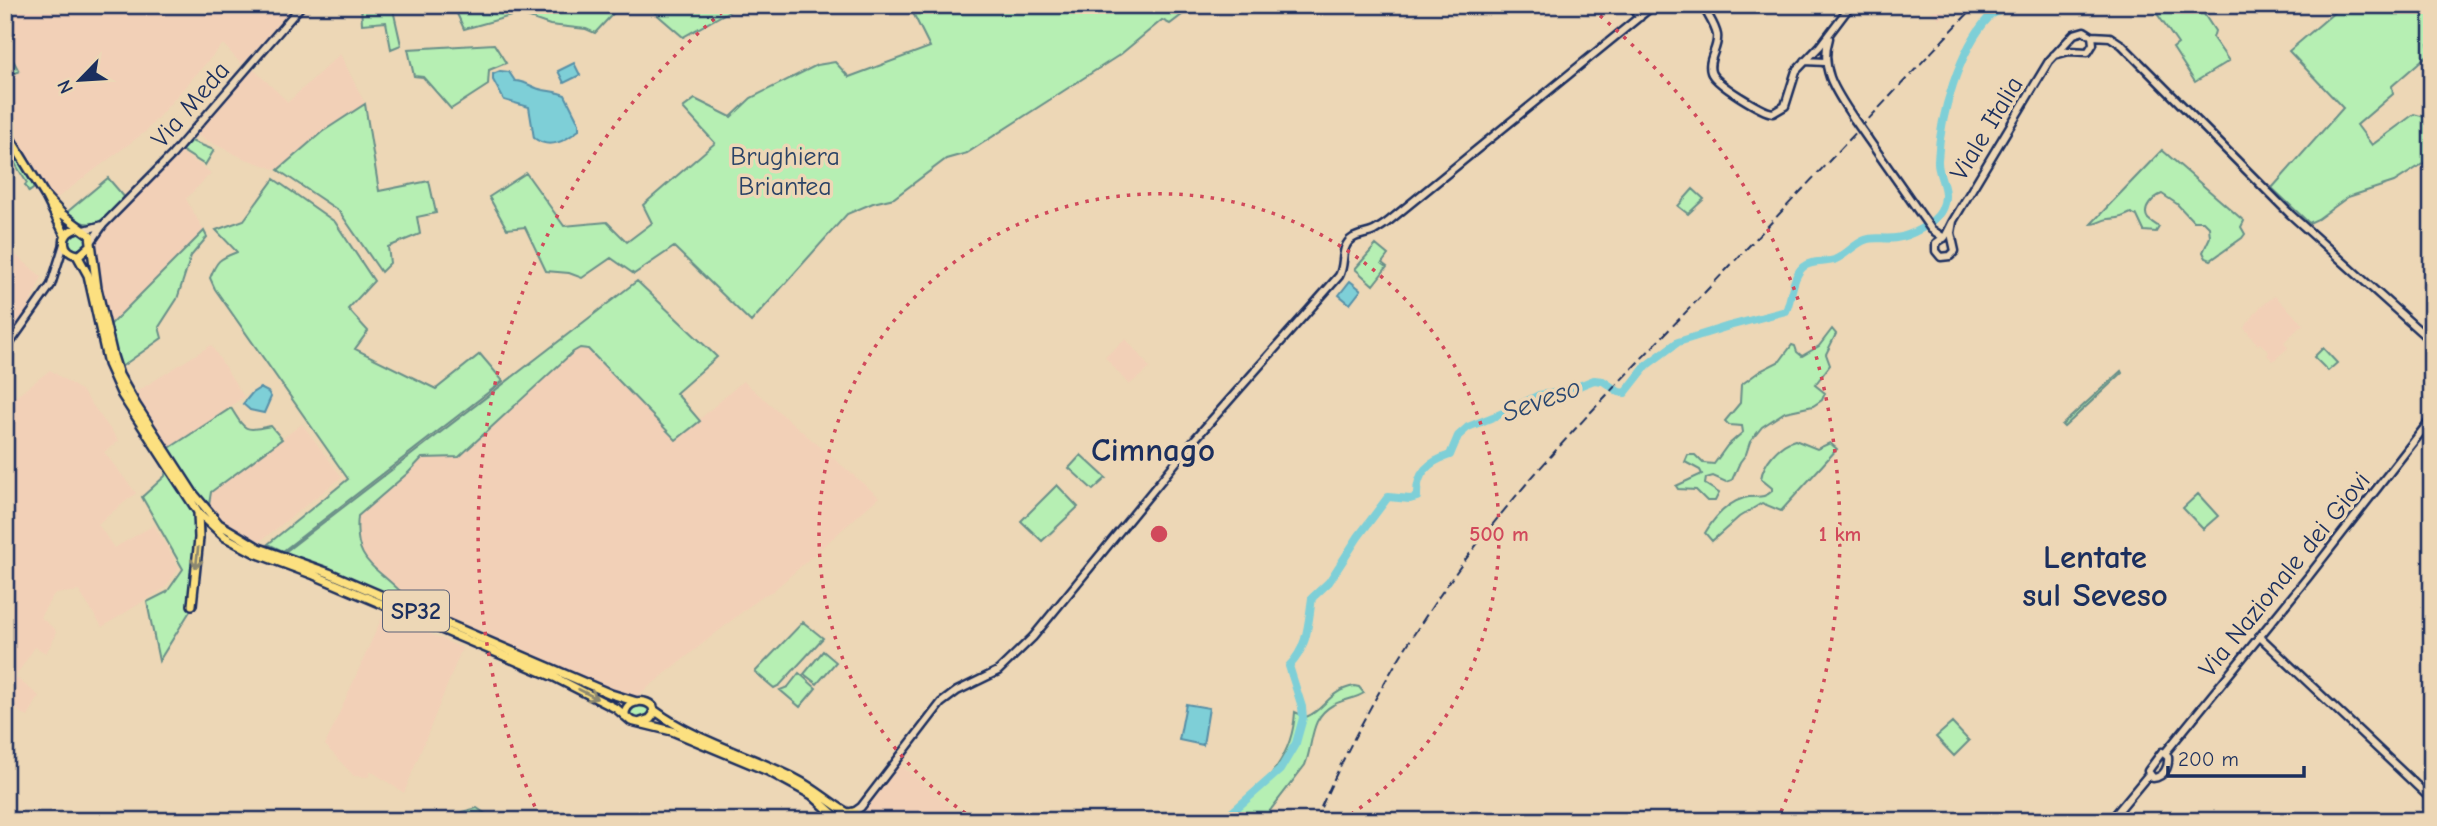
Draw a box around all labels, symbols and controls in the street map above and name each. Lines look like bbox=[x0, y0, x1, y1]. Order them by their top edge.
north arrow bbox=[46, 46, 116, 116]
street label: Via Meda bbox=[145, 56, 236, 154]
street label: Viale Italia bbox=[1944, 71, 2030, 186]
text: N bbox=[53, 76, 78, 97]
park label: Brughiera Briantea bbox=[730, 142, 840, 202]
water label: Seveso bbox=[1497, 371, 1585, 429]
district label: Cimnago bbox=[1091, 431, 1215, 469]
street label: Via Nazionale dei Giovi bbox=[2193, 466, 2377, 683]
centre of rings bbox=[1147, 522, 1171, 546]
text: 500 m bbox=[1469, 522, 1529, 546]
text: 1 km bbox=[1819, 522, 1861, 546]
district label: Lentate sul Seveso bbox=[2022, 538, 2168, 614]
one-way arrow bbox=[190, 547, 203, 569]
road number: SP32 bbox=[383, 590, 449, 632]
one-way arrow bbox=[577, 688, 598, 702]
scale bar bbox=[2168, 735, 2304, 779]
text: 200 m bbox=[2178, 747, 2239, 771]

